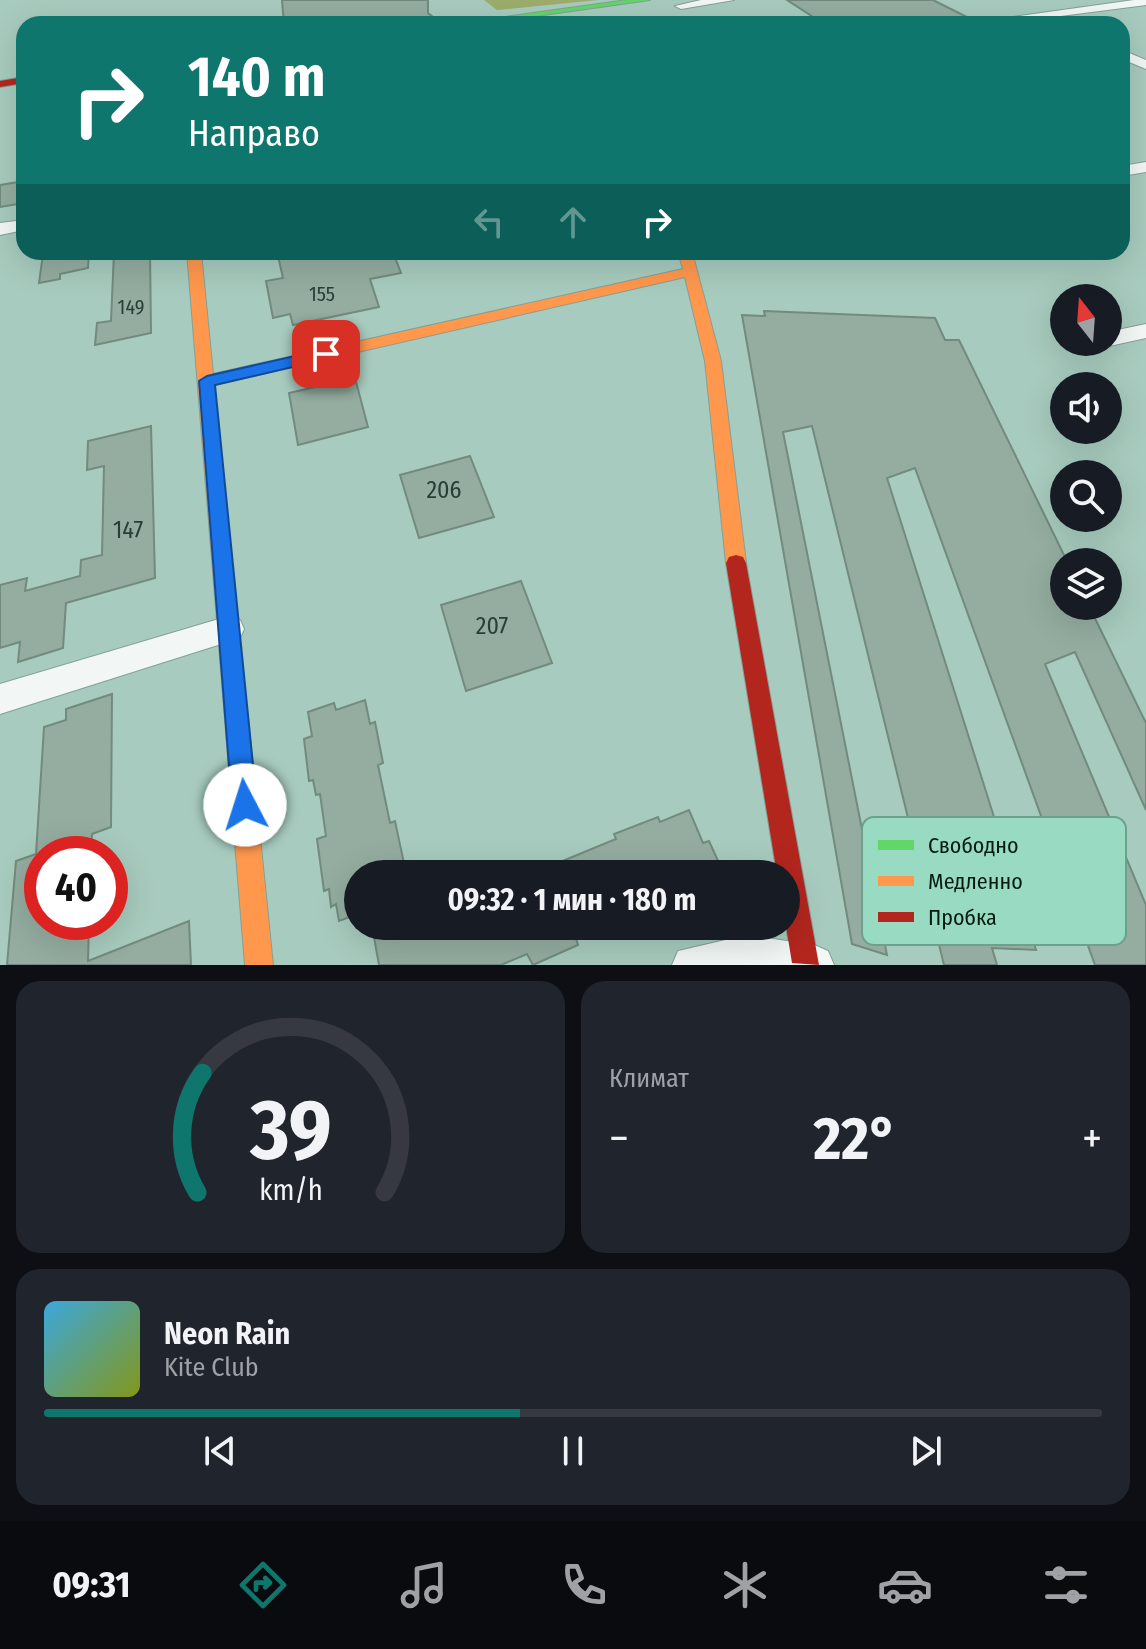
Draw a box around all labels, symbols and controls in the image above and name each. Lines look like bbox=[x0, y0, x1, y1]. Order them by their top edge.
text: 140 m bbox=[188, 44, 325, 111]
icon: right bbox=[56, 48, 160, 152]
text: Направо bbox=[188, 112, 320, 156]
icon: left bbox=[467, 200, 511, 244]
icon: ahead bbox=[551, 200, 595, 244]
icon: right bbox=[635, 200, 679, 244]
house number: 155 bbox=[309, 282, 335, 306]
north arrow bbox=[1050, 284, 1122, 356]
map controls bbox=[1050, 284, 1122, 620]
house number: 149 bbox=[118, 295, 144, 319]
pin bbox=[292, 320, 360, 388]
icon: arrive bbox=[304, 332, 348, 376]
button: sound bbox=[1050, 372, 1122, 444]
button: search bbox=[1050, 460, 1122, 532]
house number: 206 bbox=[427, 476, 462, 504]
house number: 147 bbox=[113, 516, 143, 544]
button: layers bbox=[1050, 548, 1122, 620]
house number: 207 bbox=[476, 612, 508, 640]
position arrow bbox=[203, 763, 287, 847]
legend bbox=[862, 817, 1126, 945]
text: Свободно bbox=[928, 832, 1019, 859]
speed limit sign: 40 bbox=[24, 836, 128, 940]
text: Медленно bbox=[928, 868, 1023, 895]
text: 09:32 · 1 мин · 180 m bbox=[448, 882, 696, 918]
text: Пробка bbox=[928, 904, 997, 931]
text: Климат bbox=[609, 1063, 689, 1094]
text: 39 bbox=[249, 1081, 331, 1181]
text: 22° bbox=[814, 1103, 897, 1175]
text: − bbox=[609, 1112, 629, 1165]
text: + bbox=[1082, 1112, 1102, 1165]
text: km/h bbox=[259, 1173, 322, 1208]
text: Neon Rain bbox=[164, 1316, 290, 1352]
text: Kite Club bbox=[164, 1352, 259, 1383]
icon: previous bbox=[198, 1429, 242, 1473]
icon: pause bbox=[551, 1429, 595, 1473]
icon: next bbox=[904, 1429, 948, 1473]
icon: directions bbox=[235, 1557, 291, 1613]
icon: music bbox=[396, 1557, 452, 1613]
icon: phone bbox=[556, 1557, 612, 1613]
icon: climate bbox=[717, 1557, 773, 1613]
icon: car bbox=[877, 1557, 933, 1613]
icon: filters bbox=[1038, 1557, 1094, 1613]
text: 09:31 bbox=[52, 1563, 131, 1607]

